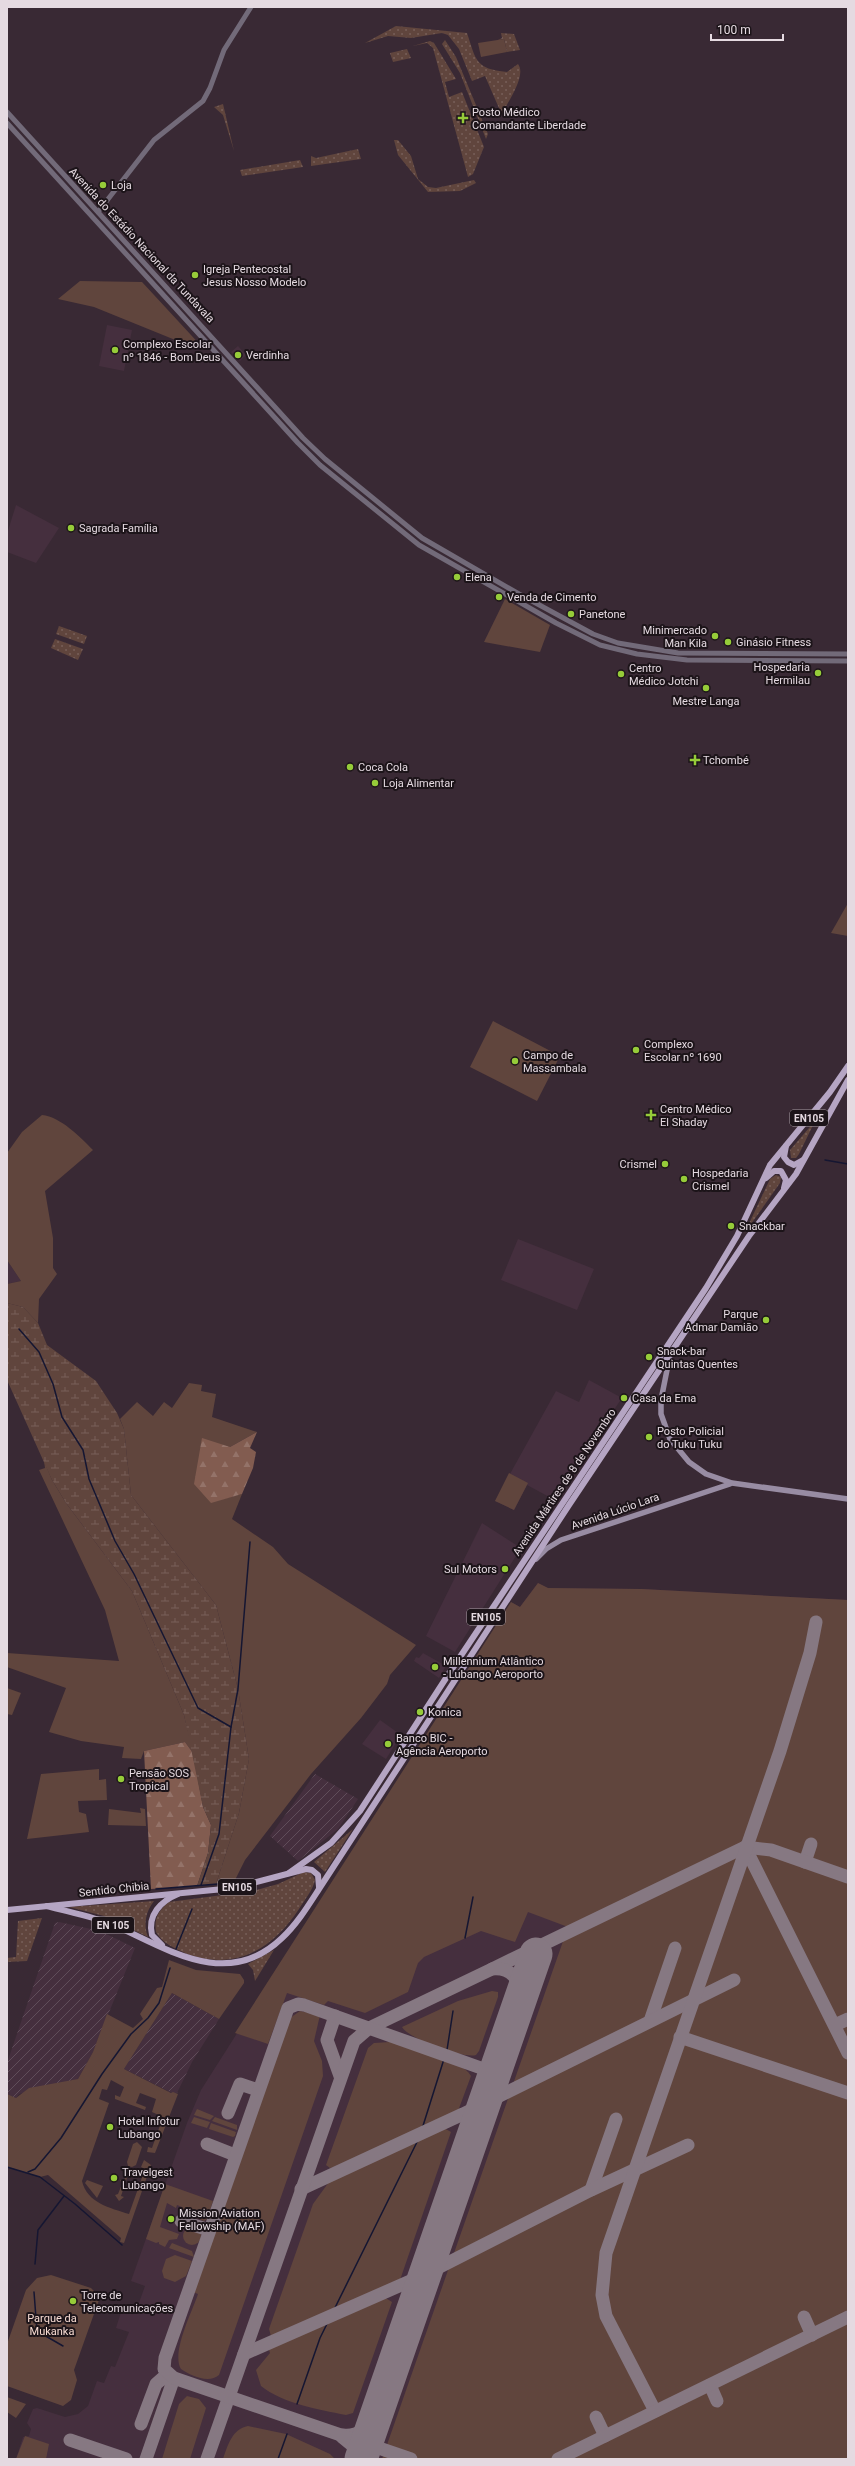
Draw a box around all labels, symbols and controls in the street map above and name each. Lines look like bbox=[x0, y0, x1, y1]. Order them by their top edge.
scale bar bbox=[711, 16, 783, 42]
text: 100 m bbox=[717, 23, 751, 37]
place label: Posto Médico Comandante Liberdade bbox=[472, 106, 586, 132]
marker: Posto Médico Comandante Liberdade bbox=[457, 112, 469, 124]
street label: Avenida do Estádio Nacional da Tundavala bbox=[66, 165, 217, 326]
place label: Loja bbox=[111, 179, 132, 192]
marker: Loja bbox=[98, 180, 108, 190]
place label: Igreja Pentecostal Jesus Nosso Modelo bbox=[203, 263, 306, 289]
marker: Igreja Pentecostal Jesus Nosso Modelo bbox=[190, 270, 200, 280]
place label: Complexo Escolar nº 1846 - Bom Deus bbox=[123, 338, 221, 364]
marker: Complexo Escolar nº 1846 - Bom Deus bbox=[110, 345, 120, 355]
place label: Verdinha bbox=[246, 349, 289, 362]
marker: Verdinha bbox=[233, 350, 243, 360]
place label: Sagrada Família bbox=[79, 522, 158, 535]
marker: Sagrada Família bbox=[66, 523, 76, 533]
place label: Elena bbox=[465, 571, 492, 584]
marker: Elena bbox=[452, 572, 462, 582]
place label: Venda de Cimento bbox=[507, 591, 597, 604]
marker: Venda de Cimento bbox=[494, 592, 504, 602]
place label: Panetone bbox=[579, 608, 626, 621]
marker: Panetone bbox=[566, 609, 576, 619]
place label: Minimercado Man Kila bbox=[643, 624, 707, 650]
marker: Minimercado Man Kila bbox=[710, 631, 720, 641]
place label: Ginásio Fitness bbox=[736, 636, 812, 649]
marker: Ginásio Fitness bbox=[723, 637, 733, 647]
place label: Hospedaria Hermilau bbox=[754, 661, 810, 687]
place label: Centro Médico Jotchi bbox=[629, 662, 699, 688]
marker: Hospedaria Hermilau bbox=[813, 668, 823, 678]
marker: Centro Médico Jotchi bbox=[616, 669, 626, 679]
marker: Mestre Langa bbox=[701, 683, 711, 693]
place label: Mestre Langa bbox=[672, 695, 740, 708]
place label: Tchombé bbox=[703, 754, 749, 767]
marker: Tchombé bbox=[690, 755, 700, 765]
place label: Coca Cola bbox=[358, 761, 408, 774]
marker: Coca Cola bbox=[345, 762, 355, 772]
place label: Loja Alimentar bbox=[383, 777, 454, 790]
marker: Loja Alimentar bbox=[370, 778, 380, 788]
place label: Complexo Escolar nº 1690 bbox=[644, 1038, 722, 1064]
marker: Complexo Escolar nº 1690 bbox=[631, 1045, 641, 1055]
place label: Campo de Massambala bbox=[523, 1049, 586, 1075]
marker: Campo de Massambala bbox=[510, 1056, 520, 1066]
place label: Centro Médico El Shaday bbox=[660, 1103, 732, 1129]
marker: Centro Médico El Shaday bbox=[645, 1109, 657, 1121]
road number: EN105 bbox=[790, 1110, 828, 1126]
place label: Crismel bbox=[620, 1158, 657, 1171]
marker: Crismel bbox=[660, 1159, 670, 1169]
place label: Hospedaria Crismel bbox=[692, 1167, 748, 1193]
marker: Hospedaria Crismel bbox=[679, 1174, 689, 1184]
place label: Snackbar bbox=[739, 1220, 785, 1233]
marker: Snackbar bbox=[726, 1221, 736, 1231]
place label: Parque Admar Damião bbox=[685, 1308, 758, 1334]
marker: Parque Admar Damião bbox=[761, 1315, 771, 1325]
place label: Snack-bar Quintas Quentes bbox=[657, 1345, 738, 1371]
marker: Snack-bar Quintas Quentes bbox=[644, 1352, 654, 1362]
place label: Casa da Ema bbox=[632, 1392, 696, 1405]
marker: Casa da Ema bbox=[619, 1393, 629, 1403]
street label: Avenida Mártires de 8 de Novembro bbox=[510, 1406, 619, 1558]
place label: Posto Policial do Tuku Tuku bbox=[657, 1425, 724, 1451]
marker: Posto Policial do Tuku Tuku bbox=[644, 1432, 654, 1442]
street label: Avenida Lúcio Lara bbox=[569, 1490, 661, 1533]
place label: Sul Motors bbox=[444, 1563, 497, 1576]
marker: Sul Motors bbox=[500, 1564, 510, 1574]
road number: EN105 bbox=[467, 1609, 505, 1625]
place label: Millennium Atlântico - Lubango Aeroporto bbox=[443, 1655, 543, 1681]
marker: Millennium Atlântico - Lubango Aeroporto bbox=[430, 1662, 440, 1672]
place label: Konica bbox=[428, 1706, 462, 1719]
marker: Konica bbox=[415, 1707, 425, 1717]
place label: Banco BIC - Agência Aeroporto bbox=[396, 1732, 488, 1758]
marker: Banco BIC - Agência Aeroporto bbox=[383, 1739, 393, 1749]
place label: Pensão SOS Tropical bbox=[129, 1767, 190, 1793]
marker: Pensão SOS Tropical bbox=[116, 1774, 126, 1784]
street label: Sentido Chibia bbox=[78, 1879, 150, 1900]
road number: EN105 bbox=[218, 1879, 256, 1895]
road number: EN 105 bbox=[92, 1917, 134, 1933]
place label: Hotel Infotur Lubango bbox=[118, 2115, 180, 2141]
marker: Hotel Infotur Lubango bbox=[105, 2122, 115, 2132]
place label: Travelgest Lubango bbox=[122, 2166, 173, 2192]
marker: Travelgest Lubango bbox=[109, 2173, 119, 2183]
place label: Mission Aviation Fellowship (MAF) bbox=[179, 2207, 265, 2233]
marker: Mission Aviation Fellowship (MAF) bbox=[166, 2214, 176, 2224]
place label: Torre de Telecomunicações bbox=[81, 2289, 173, 2315]
marker: Torre de Telecomunicações bbox=[68, 2296, 78, 2306]
park label: Parque da Mukanka bbox=[27, 2312, 77, 2338]

